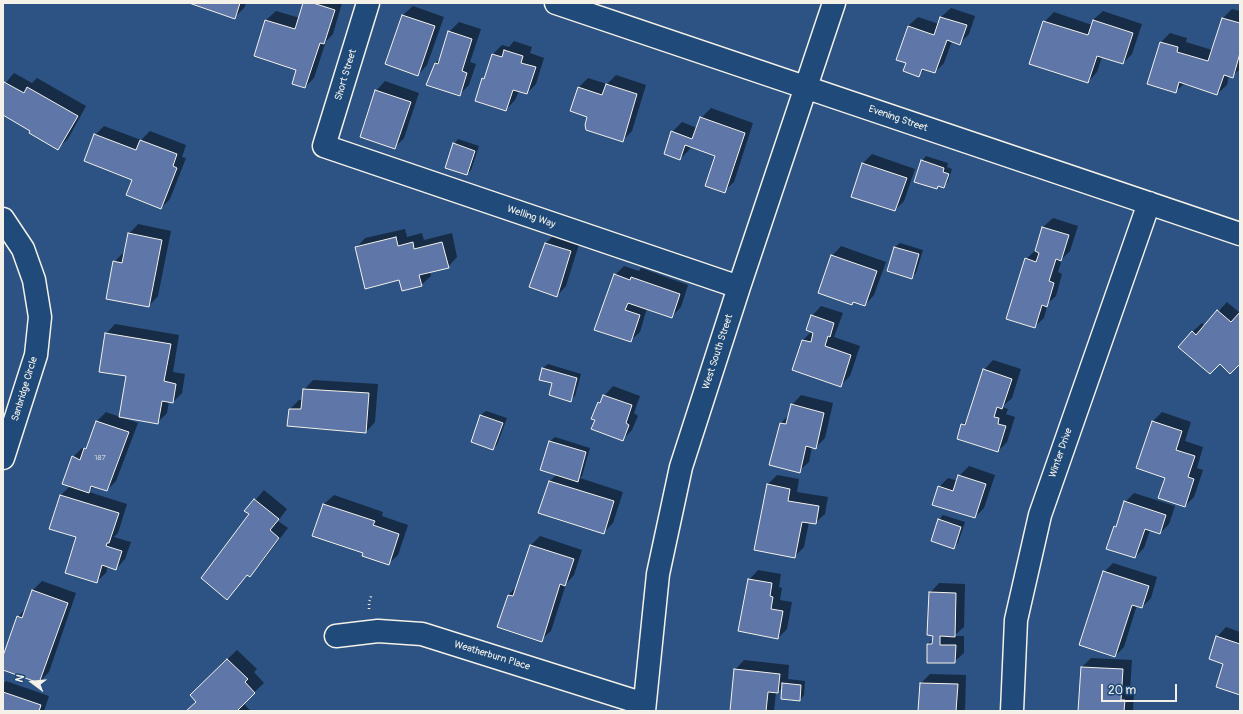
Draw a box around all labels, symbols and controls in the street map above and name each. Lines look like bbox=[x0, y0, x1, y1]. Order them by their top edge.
street label: Short Street bbox=[333, 48, 359, 102]
street label: Evening Street bbox=[867, 103, 929, 135]
street label: Welling Way bbox=[505, 203, 557, 231]
street label: West South Street bbox=[700, 313, 736, 391]
street label: Sanbridge Circle bbox=[9, 355, 41, 423]
street label: Winter Drive bbox=[1047, 427, 1075, 479]
house number: 187 bbox=[94, 453, 106, 463]
street label: Weatherburn Place bbox=[453, 639, 531, 673]
north arrow bbox=[12, 662, 52, 702]
text: N bbox=[13, 673, 27, 684]
scale bar bbox=[1103, 676, 1179, 702]
text: 20 m bbox=[1108, 683, 1136, 698]

